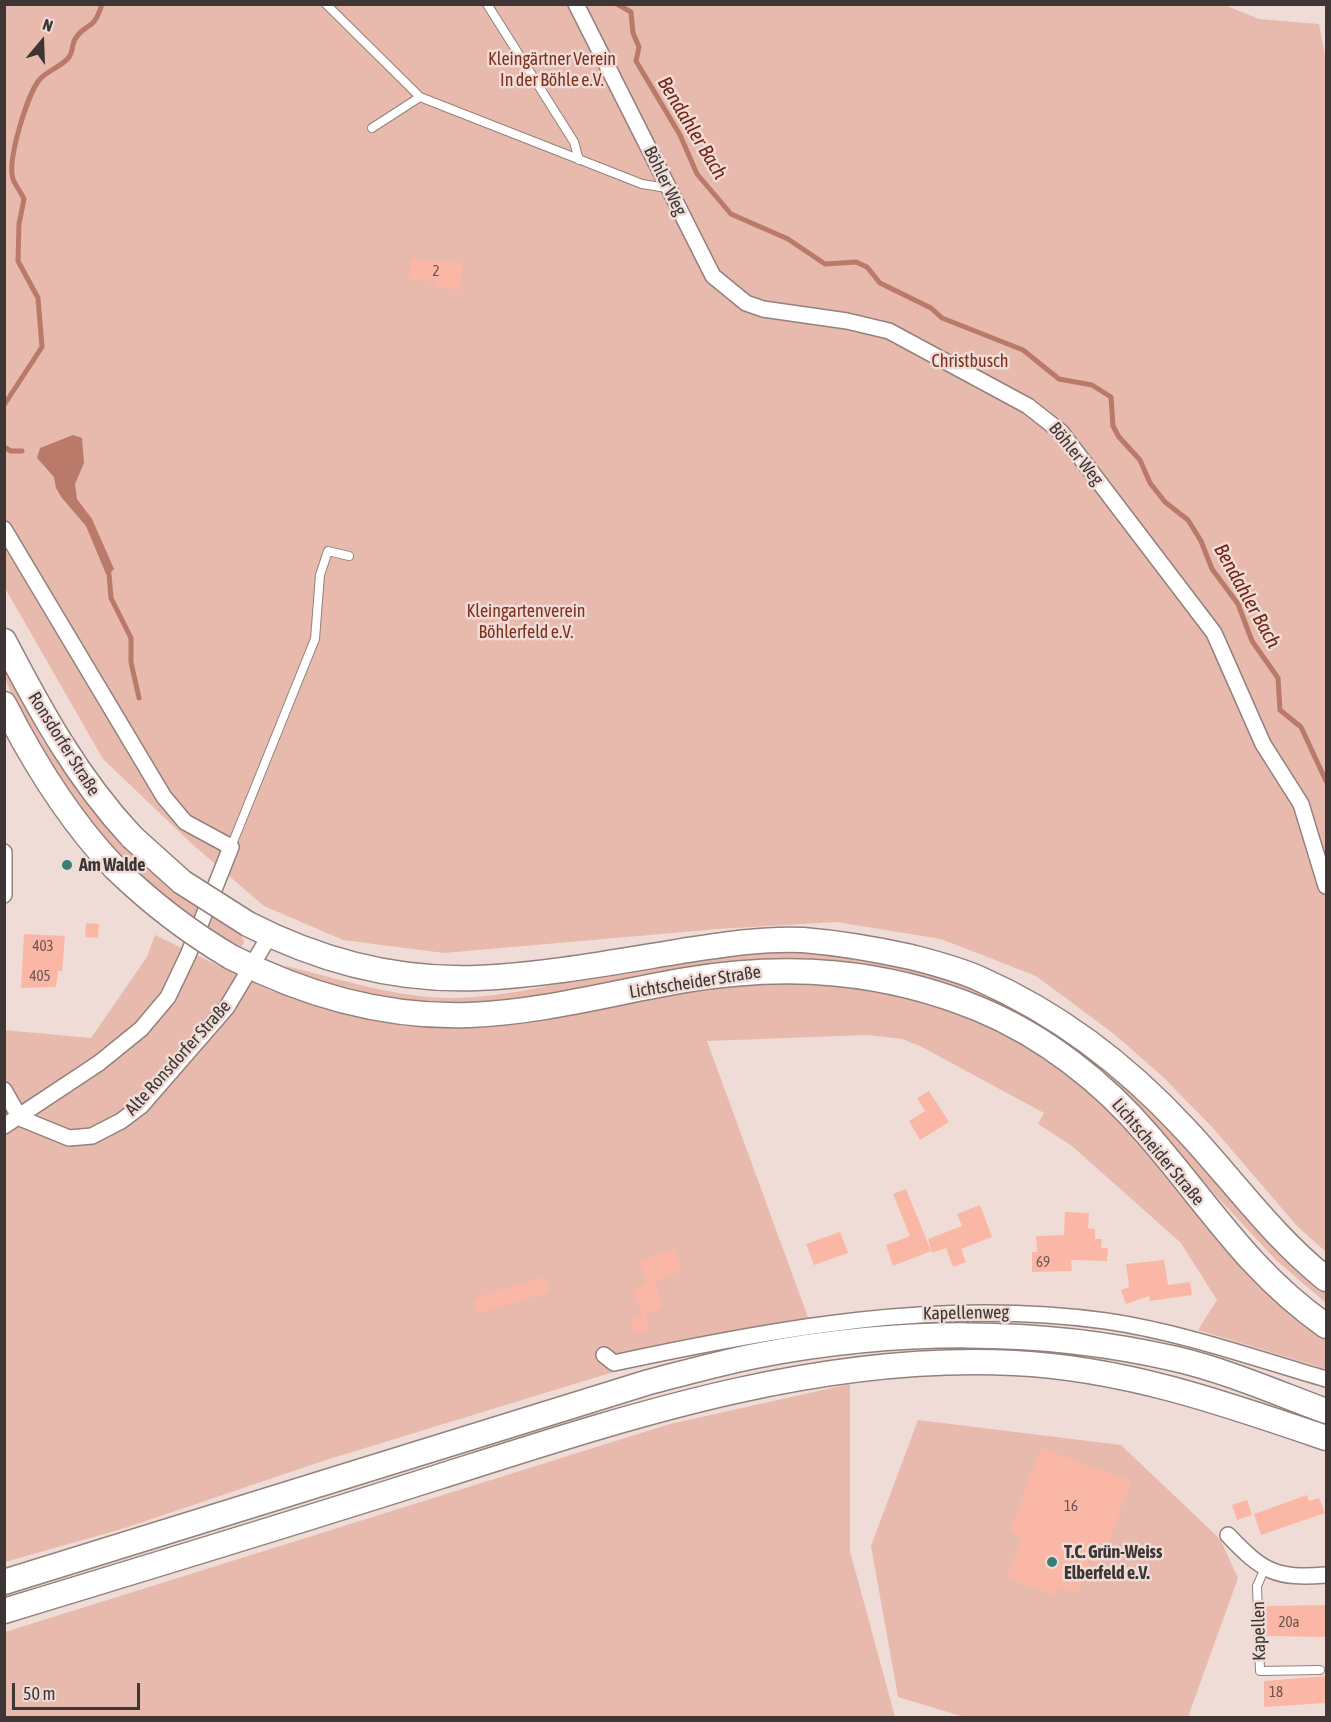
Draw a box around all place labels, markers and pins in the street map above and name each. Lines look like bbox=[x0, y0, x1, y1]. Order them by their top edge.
place label: Am Walde bbox=[79, 854, 145, 876]
marker: Am Walde bbox=[60, 858, 74, 872]
place label: T.C. Grün-Weiss Elberfeld e.V. bbox=[1064, 1541, 1162, 1584]
marker: T.C. Grün-Weiss Elberfeld e.V. bbox=[1045, 1555, 1059, 1569]

